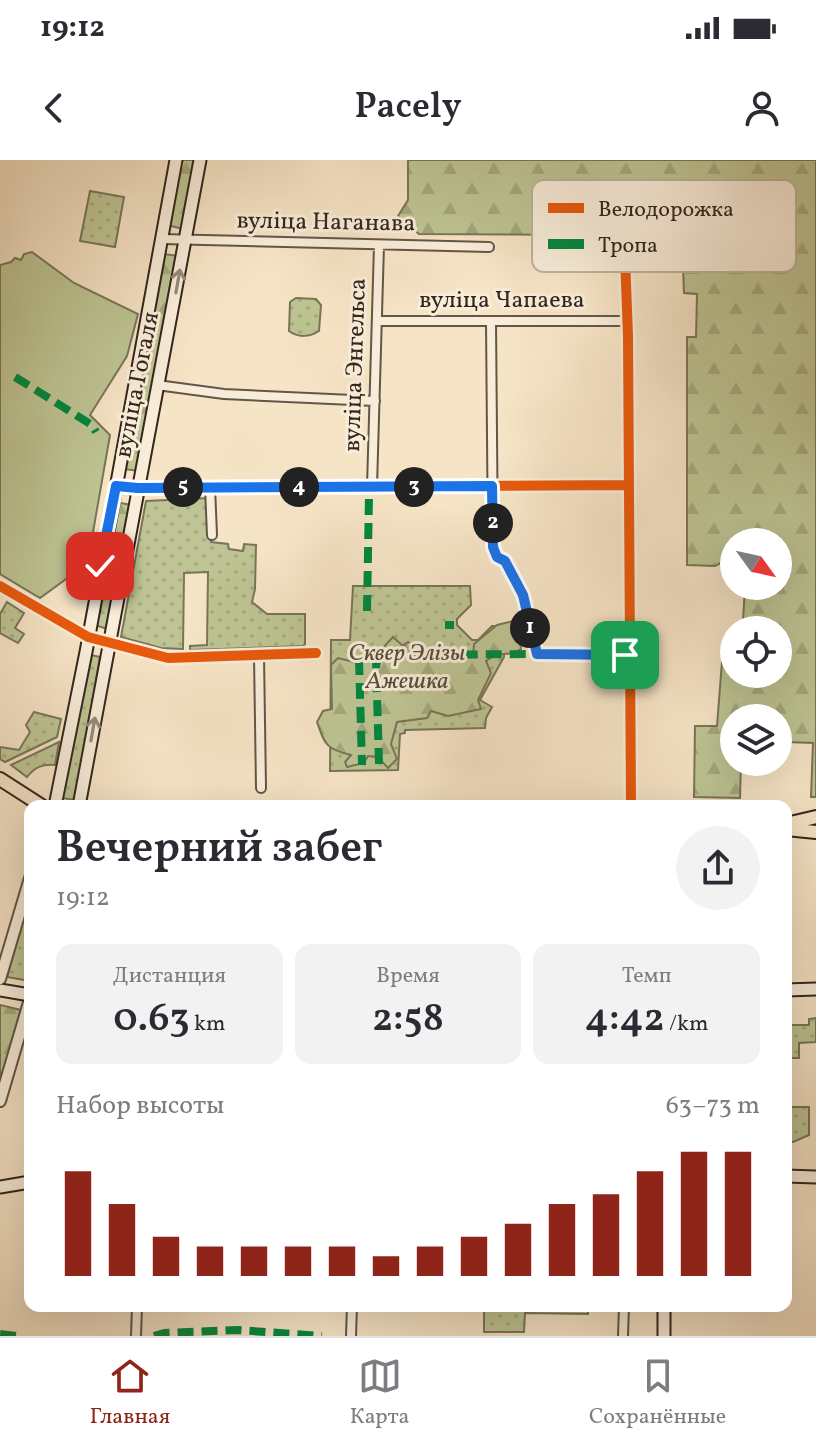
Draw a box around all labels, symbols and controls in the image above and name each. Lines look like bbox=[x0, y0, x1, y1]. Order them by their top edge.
text: 19:12 bbox=[40, 7, 105, 49]
text: Pacely bbox=[354, 83, 462, 133]
icon: back bbox=[32, 86, 76, 130]
icon: person bbox=[740, 86, 784, 130]
legend bbox=[532, 180, 796, 272]
text: Велодорожка bbox=[598, 195, 734, 226]
street label: вуліца Наганава bbox=[236, 204, 416, 242]
text: Тропа bbox=[598, 231, 658, 262]
one-way arrow bbox=[171, 269, 186, 295]
street label: вуліца Энгельса bbox=[336, 278, 376, 452]
street label: вуліца Чапаева bbox=[419, 284, 585, 318]
street label: вуліца Гогаля bbox=[107, 309, 169, 461]
pin: 5 bbox=[163, 467, 203, 507]
pin: 4 bbox=[279, 467, 319, 507]
pin: 3 bbox=[394, 467, 434, 507]
text: 5 bbox=[178, 471, 188, 502]
text: 4 bbox=[292, 471, 306, 502]
text: 3 bbox=[408, 471, 420, 502]
pin: 2 bbox=[473, 503, 513, 543]
text: 2 bbox=[487, 507, 499, 538]
north arrow bbox=[720, 528, 792, 600]
map controls bbox=[720, 528, 792, 776]
pin bbox=[66, 532, 134, 600]
icon: check bbox=[78, 544, 122, 588]
pin: 1 bbox=[510, 608, 550, 648]
text: 1 bbox=[526, 612, 534, 643]
button: locate bbox=[720, 616, 792, 688]
pin bbox=[591, 621, 659, 689]
icon: arrive bbox=[603, 633, 647, 677]
park label: Сквер Элізы Ажешка bbox=[349, 637, 465, 699]
button: layers bbox=[720, 704, 792, 776]
one-way arrow bbox=[86, 717, 101, 743]
text: Вечерний забег bbox=[56, 819, 383, 880]
button: share bbox=[676, 826, 760, 910]
text: 19:12 bbox=[56, 880, 110, 916]
text: Дистанция bbox=[113, 961, 226, 992]
text: Время bbox=[376, 961, 440, 992]
text: Темп bbox=[622, 961, 671, 992]
text: 0.63 bbox=[113, 992, 190, 1048]
text: 2:58 bbox=[372, 992, 444, 1048]
text: 4:42 bbox=[585, 992, 665, 1048]
text: km bbox=[190, 1009, 225, 1040]
text: /km bbox=[665, 1009, 709, 1040]
text: Набор высоты bbox=[56, 1088, 224, 1124]
text: 63–73 m bbox=[666, 1088, 760, 1124]
tab: Главная bbox=[90, 1354, 170, 1433]
tab: Карта bbox=[350, 1354, 409, 1433]
tab: Сохранённые bbox=[589, 1354, 726, 1433]

